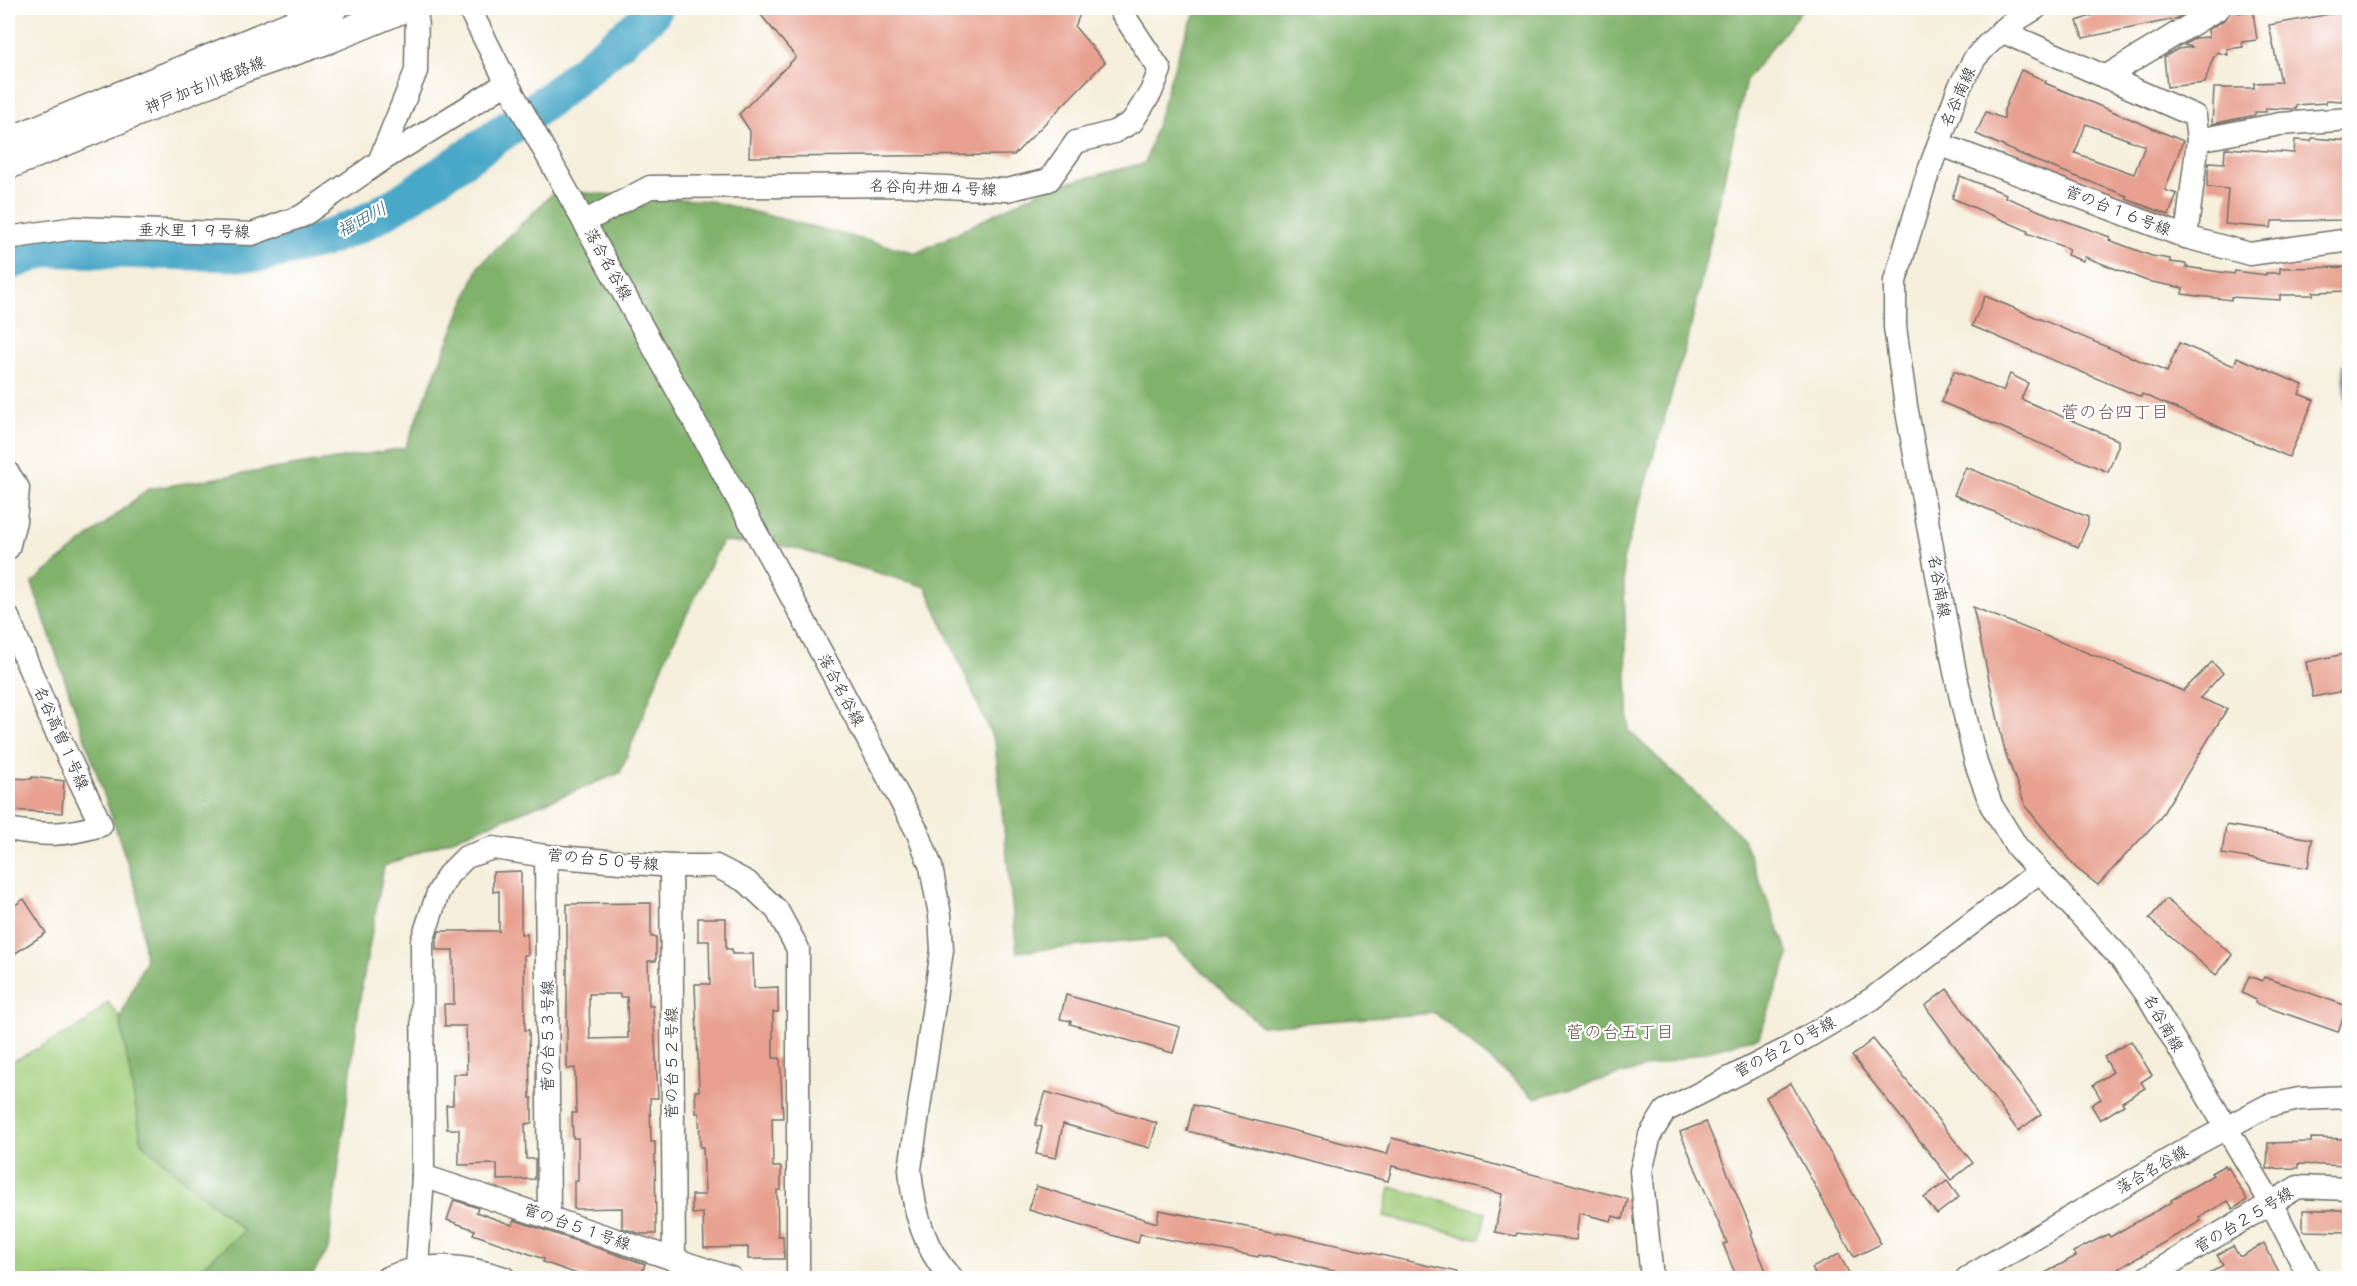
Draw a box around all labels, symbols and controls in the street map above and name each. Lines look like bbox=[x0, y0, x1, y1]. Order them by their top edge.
street label: 神戸加古川姫路線 bbox=[142, 51, 268, 119]
street label: 名谷南線 bbox=[1935, 63, 1981, 131]
street label: 名谷向井畑４号線 bbox=[869, 175, 997, 201]
street label: 菅の台１６号線 bbox=[2062, 181, 2174, 241]
water label: 福田川 bbox=[332, 196, 392, 244]
street label: 垂水里１９号線 bbox=[138, 219, 250, 243]
street label: 落合名谷線 bbox=[579, 224, 637, 304]
district label: 菅の台四丁目 bbox=[2061, 400, 2169, 425]
street label: 名谷南線 bbox=[1923, 553, 1955, 619]
street label: 落合名谷線 bbox=[813, 650, 869, 730]
street label: 名谷高曽１号線 bbox=[28, 682, 94, 794]
street label: 菅の台５０号線 bbox=[546, 844, 660, 876]
street label: 菅の台５３号線 bbox=[537, 980, 559, 1092]
street label: 名谷南線 bbox=[2137, 990, 2189, 1056]
street label: 菅の台５２号線 bbox=[661, 1007, 683, 1119]
street label: 菅の台２０号線 bbox=[1730, 1011, 1840, 1083]
district label: 菅の台五丁目 bbox=[1566, 1020, 1674, 1045]
street label: 落合名谷線 bbox=[2112, 1140, 2192, 1200]
street label: 菅の台２５号線 bbox=[2190, 1182, 2298, 1258]
street label: 菅の台５１号線 bbox=[520, 1198, 634, 1256]

